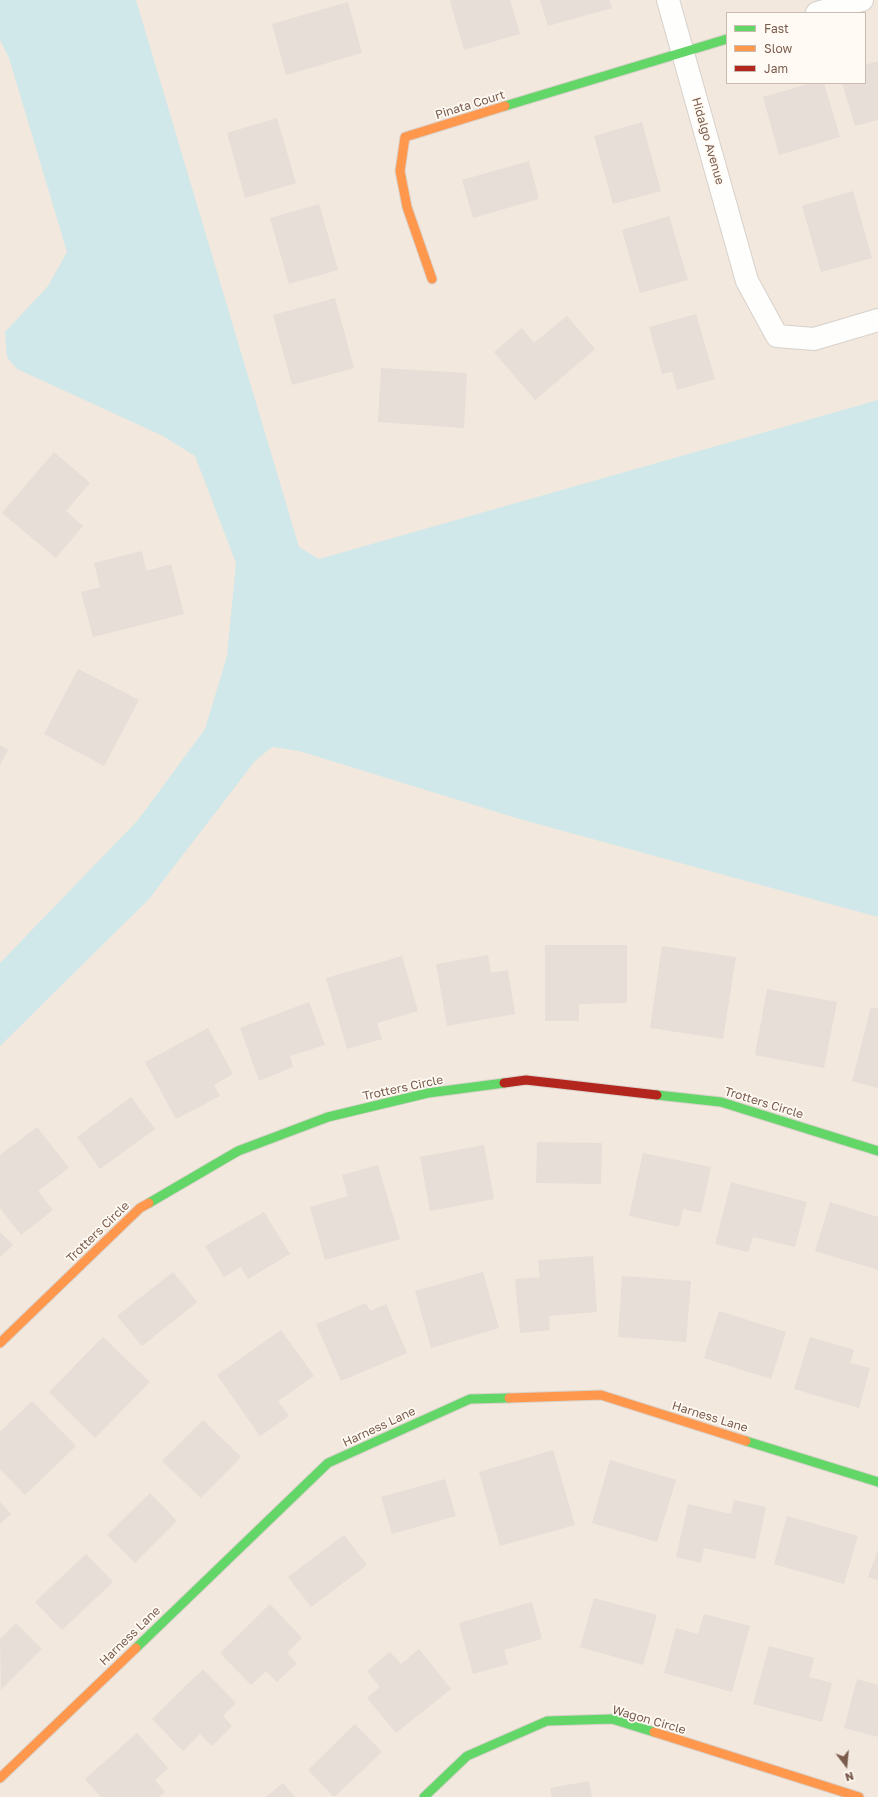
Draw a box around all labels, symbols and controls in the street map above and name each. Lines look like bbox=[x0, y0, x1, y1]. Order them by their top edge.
legend bbox=[726, 12, 866, 84]
text: Fast bbox=[764, 21, 789, 36]
text: Slow bbox=[764, 41, 792, 56]
text: Jam bbox=[764, 61, 788, 76]
street label: Pinata Court bbox=[433, 88, 507, 122]
street label: Hidalgo Avenue bbox=[689, 96, 727, 186]
street label: Trotters Circle bbox=[362, 1072, 444, 1104]
street label: Trotters Circle bbox=[723, 1084, 805, 1122]
street label: Trotters Circle bbox=[64, 1198, 132, 1266]
street label: Harness Lane bbox=[670, 1399, 750, 1435]
street label: Harness Lane bbox=[340, 1404, 418, 1450]
street label: Harness Lane bbox=[97, 1603, 163, 1669]
street label: Wagon Circle bbox=[611, 1703, 687, 1737]
north arrow bbox=[826, 1745, 866, 1785]
text: N bbox=[844, 1770, 855, 1784]

